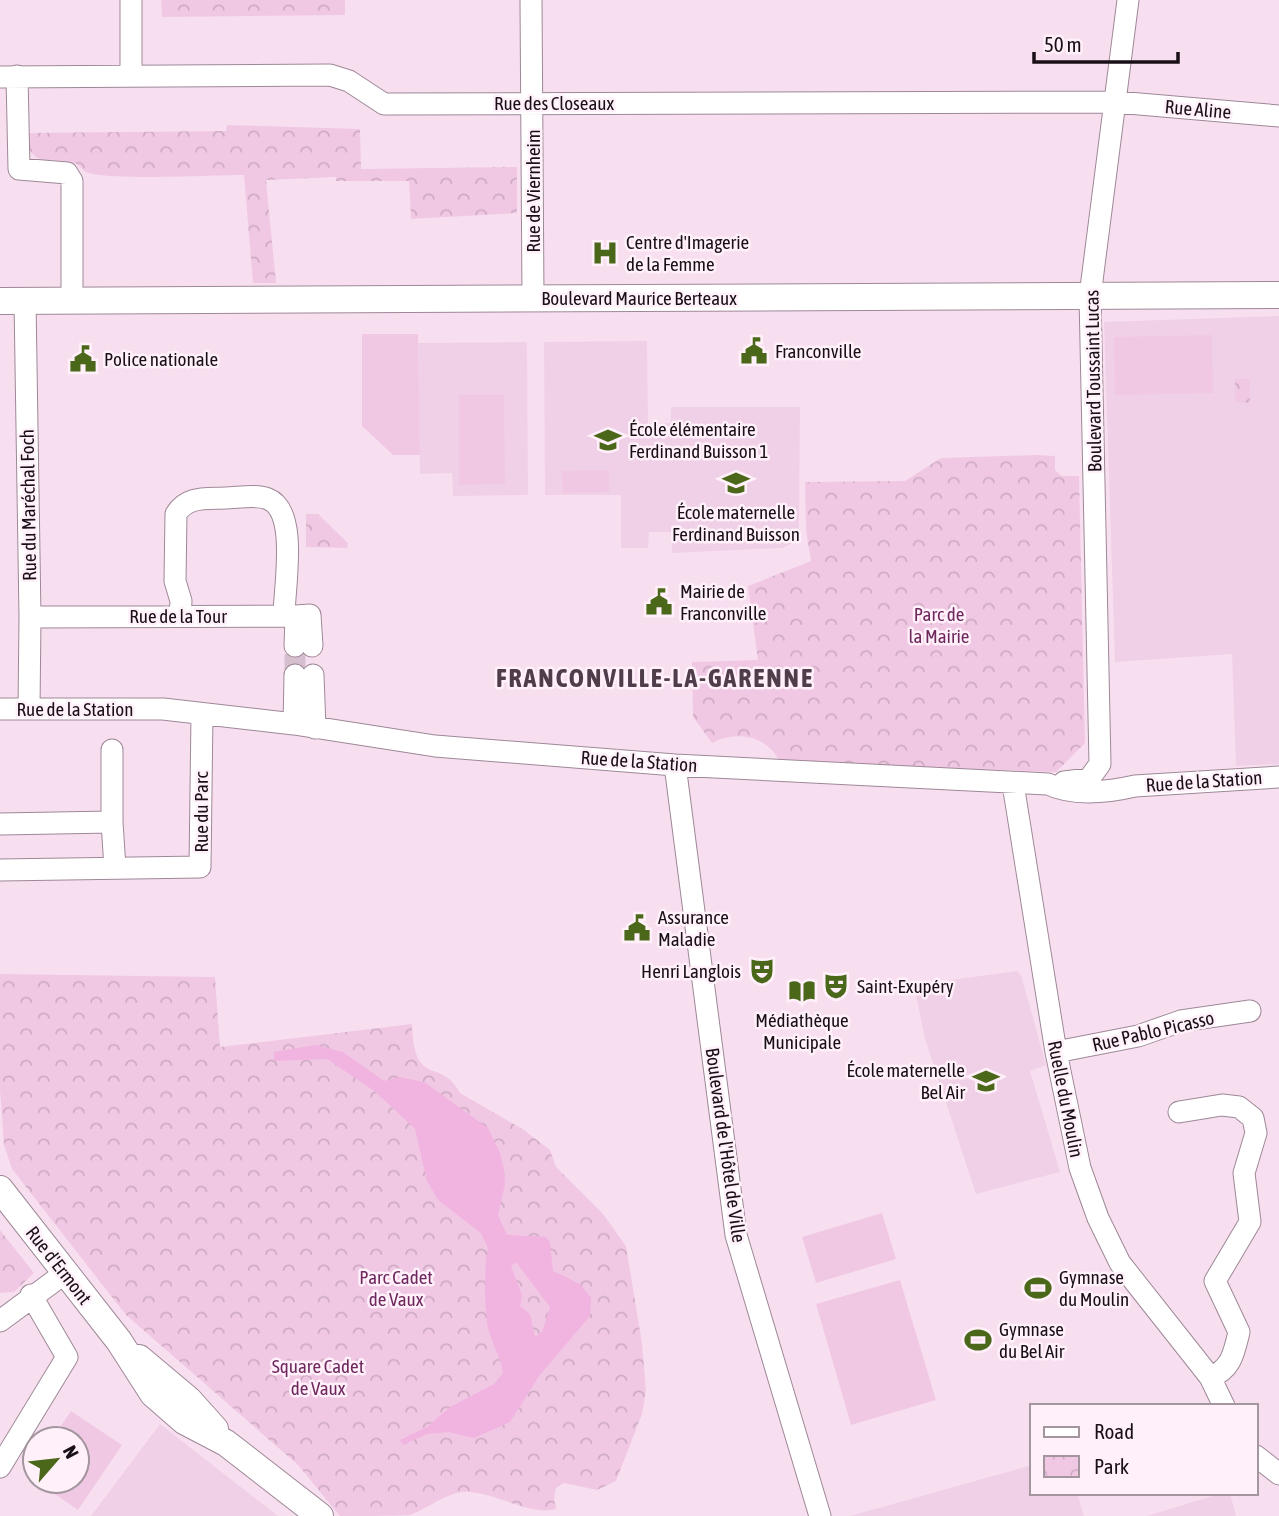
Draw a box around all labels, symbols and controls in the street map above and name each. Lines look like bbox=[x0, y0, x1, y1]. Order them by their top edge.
scale bar bbox=[1034, 21, 1178, 65]
text: 50 m bbox=[1044, 32, 1082, 56]
street label: Rue des Closeaux bbox=[494, 92, 614, 114]
street label: Rue Aline bbox=[1164, 95, 1232, 123]
street label: Rue de Viernheim bbox=[522, 129, 544, 253]
place label: Centre d'Imagerie de la Femme bbox=[626, 231, 749, 275]
hospital icon: Centre d'Imagerie de la Femme bbox=[590, 238, 620, 268]
street label: Boulevard Maurice Berteaux bbox=[541, 287, 737, 309]
street label: Boulevard Toussaint Lucas bbox=[1080, 289, 1106, 472]
public building icon: Franconville bbox=[739, 336, 769, 366]
place label: Franconville bbox=[775, 340, 861, 362]
public building icon: Police nationale bbox=[68, 344, 98, 374]
place label: Police nationale bbox=[104, 348, 218, 370]
place label: École élémentaire Ferdinand Buisson 1 bbox=[629, 418, 768, 462]
school or university icon: École élémentaire Ferdinand Buisson 1 bbox=[593, 425, 623, 455]
street label: Rue du Maréchal Foch bbox=[16, 429, 40, 581]
school or university icon: École maternelle Ferdinand Buisson bbox=[721, 468, 751, 498]
place label: École maternelle Ferdinand Buisson bbox=[672, 501, 800, 545]
place label: Mairie de Franconville bbox=[680, 580, 766, 624]
public building icon: Mairie de Franconville bbox=[644, 587, 674, 617]
park label: Parc de la Mairie bbox=[908, 603, 970, 647]
street label: Rue de la Tour bbox=[129, 605, 227, 627]
district label: FRANCONVILLE-LA-GARENNE bbox=[496, 663, 814, 693]
street label: Rue de la Station bbox=[17, 698, 133, 720]
street label: Rue de la Station bbox=[580, 746, 698, 776]
street label: Rue de la Station bbox=[1145, 766, 1263, 796]
street label: Rue du Parc bbox=[190, 770, 212, 853]
place label: Assurance Maladie bbox=[658, 906, 729, 950]
public building icon: Assurance Maladie bbox=[622, 913, 652, 943]
theatre icon: Henri Langlois bbox=[747, 956, 777, 986]
place label: Henri Langlois bbox=[641, 960, 741, 982]
theatre icon: Saint-Exupéry bbox=[821, 971, 851, 1001]
place label: Saint-Exupéry bbox=[857, 975, 954, 997]
library icon: Médiathèque Municipale bbox=[787, 976, 817, 1006]
street label: Rue Pablo Picasso bbox=[1090, 1006, 1216, 1056]
place label: Médiathèque Municipale bbox=[755, 1009, 849, 1053]
street label: Ruelle du Moulin bbox=[1044, 1039, 1088, 1159]
street label: Boulevard de l'Hôtel de Ville bbox=[701, 1046, 751, 1244]
place label: École maternelle Bel Air bbox=[846, 1059, 965, 1103]
school or university icon: École maternelle Bel Air bbox=[971, 1066, 1001, 1096]
street label: Rue d'Ermont bbox=[22, 1222, 96, 1308]
park label: Parc Cadet de Vaux bbox=[359, 1266, 433, 1310]
place label: Gymnase du Moulin bbox=[1059, 1266, 1129, 1310]
sports icon: Gymnase du Moulin bbox=[1023, 1273, 1053, 1303]
place label: Gymnase du Bel Air bbox=[999, 1318, 1065, 1362]
sports icon: Gymnase du Bel Air bbox=[963, 1325, 993, 1355]
park label: Square Cadet de Vaux bbox=[272, 1355, 364, 1399]
legend bbox=[1030, 1404, 1258, 1495]
text: Road bbox=[1094, 1419, 1134, 1443]
north arrow bbox=[21, 1425, 91, 1495]
text: N bbox=[59, 1442, 83, 1462]
text: Park bbox=[1094, 1454, 1129, 1478]

